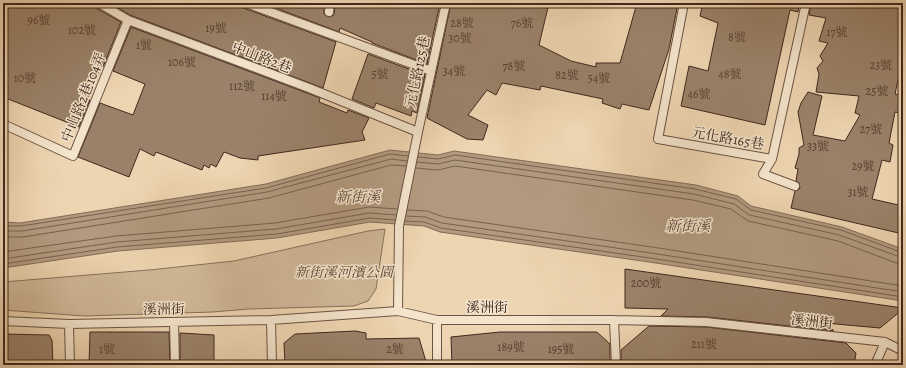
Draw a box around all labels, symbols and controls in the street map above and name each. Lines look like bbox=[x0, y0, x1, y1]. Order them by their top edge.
house number: 96號 bbox=[27, 12, 51, 28]
house number: 28號 bbox=[450, 15, 474, 31]
house number: 76號 bbox=[511, 15, 533, 31]
house number: 19號 bbox=[205, 20, 227, 36]
house number: 102號 bbox=[68, 22, 96, 38]
house number: 17號 bbox=[826, 24, 848, 40]
house number: 8號 bbox=[728, 29, 746, 45]
house number: 30號 bbox=[448, 30, 472, 46]
street label: 元化路125巷 bbox=[401, 34, 434, 110]
house number: 1號 bbox=[136, 37, 152, 53]
street label: 中山路2巷 bbox=[229, 37, 294, 78]
street label: 中山路2巷104弄 bbox=[57, 49, 110, 145]
house number: 106號 bbox=[168, 54, 196, 70]
house number: 23號 bbox=[870, 57, 892, 73]
house number: 78號 bbox=[503, 58, 525, 74]
house number: 34號 bbox=[443, 63, 465, 79]
house number: 5號 bbox=[371, 66, 389, 82]
house number: 48號 bbox=[718, 66, 742, 82]
house number: 82號 bbox=[555, 67, 579, 83]
house number: 10號 bbox=[14, 70, 36, 86]
house number: 54號 bbox=[588, 70, 610, 86]
house number: 112號 bbox=[229, 78, 255, 94]
house number: 25號 bbox=[866, 83, 888, 99]
house number: 46號 bbox=[688, 86, 710, 102]
house number: 114號 bbox=[261, 88, 287, 104]
house number: 27號 bbox=[860, 121, 882, 137]
street label: 元化路165巷 bbox=[690, 123, 766, 154]
house number: 33號 bbox=[807, 138, 829, 154]
house number: 29號 bbox=[851, 158, 875, 174]
house number: 31號 bbox=[847, 184, 869, 200]
water label: 新街溪 bbox=[335, 187, 382, 207]
water label: 新街溪 bbox=[665, 216, 712, 236]
park label: 新街溪河濱公園 bbox=[295, 263, 395, 282]
house number: 200號 bbox=[631, 275, 661, 291]
street label: 溪洲街 bbox=[466, 298, 508, 317]
street label: 溪洲街 bbox=[143, 300, 185, 319]
street label: 溪洲街 bbox=[790, 310, 834, 333]
house number: 211號 bbox=[691, 336, 717, 352]
house number: 189號 bbox=[497, 339, 525, 355]
house number: 1號 bbox=[99, 341, 115, 357]
house number: 2號 bbox=[386, 341, 404, 357]
house number: 195號 bbox=[548, 341, 574, 357]

